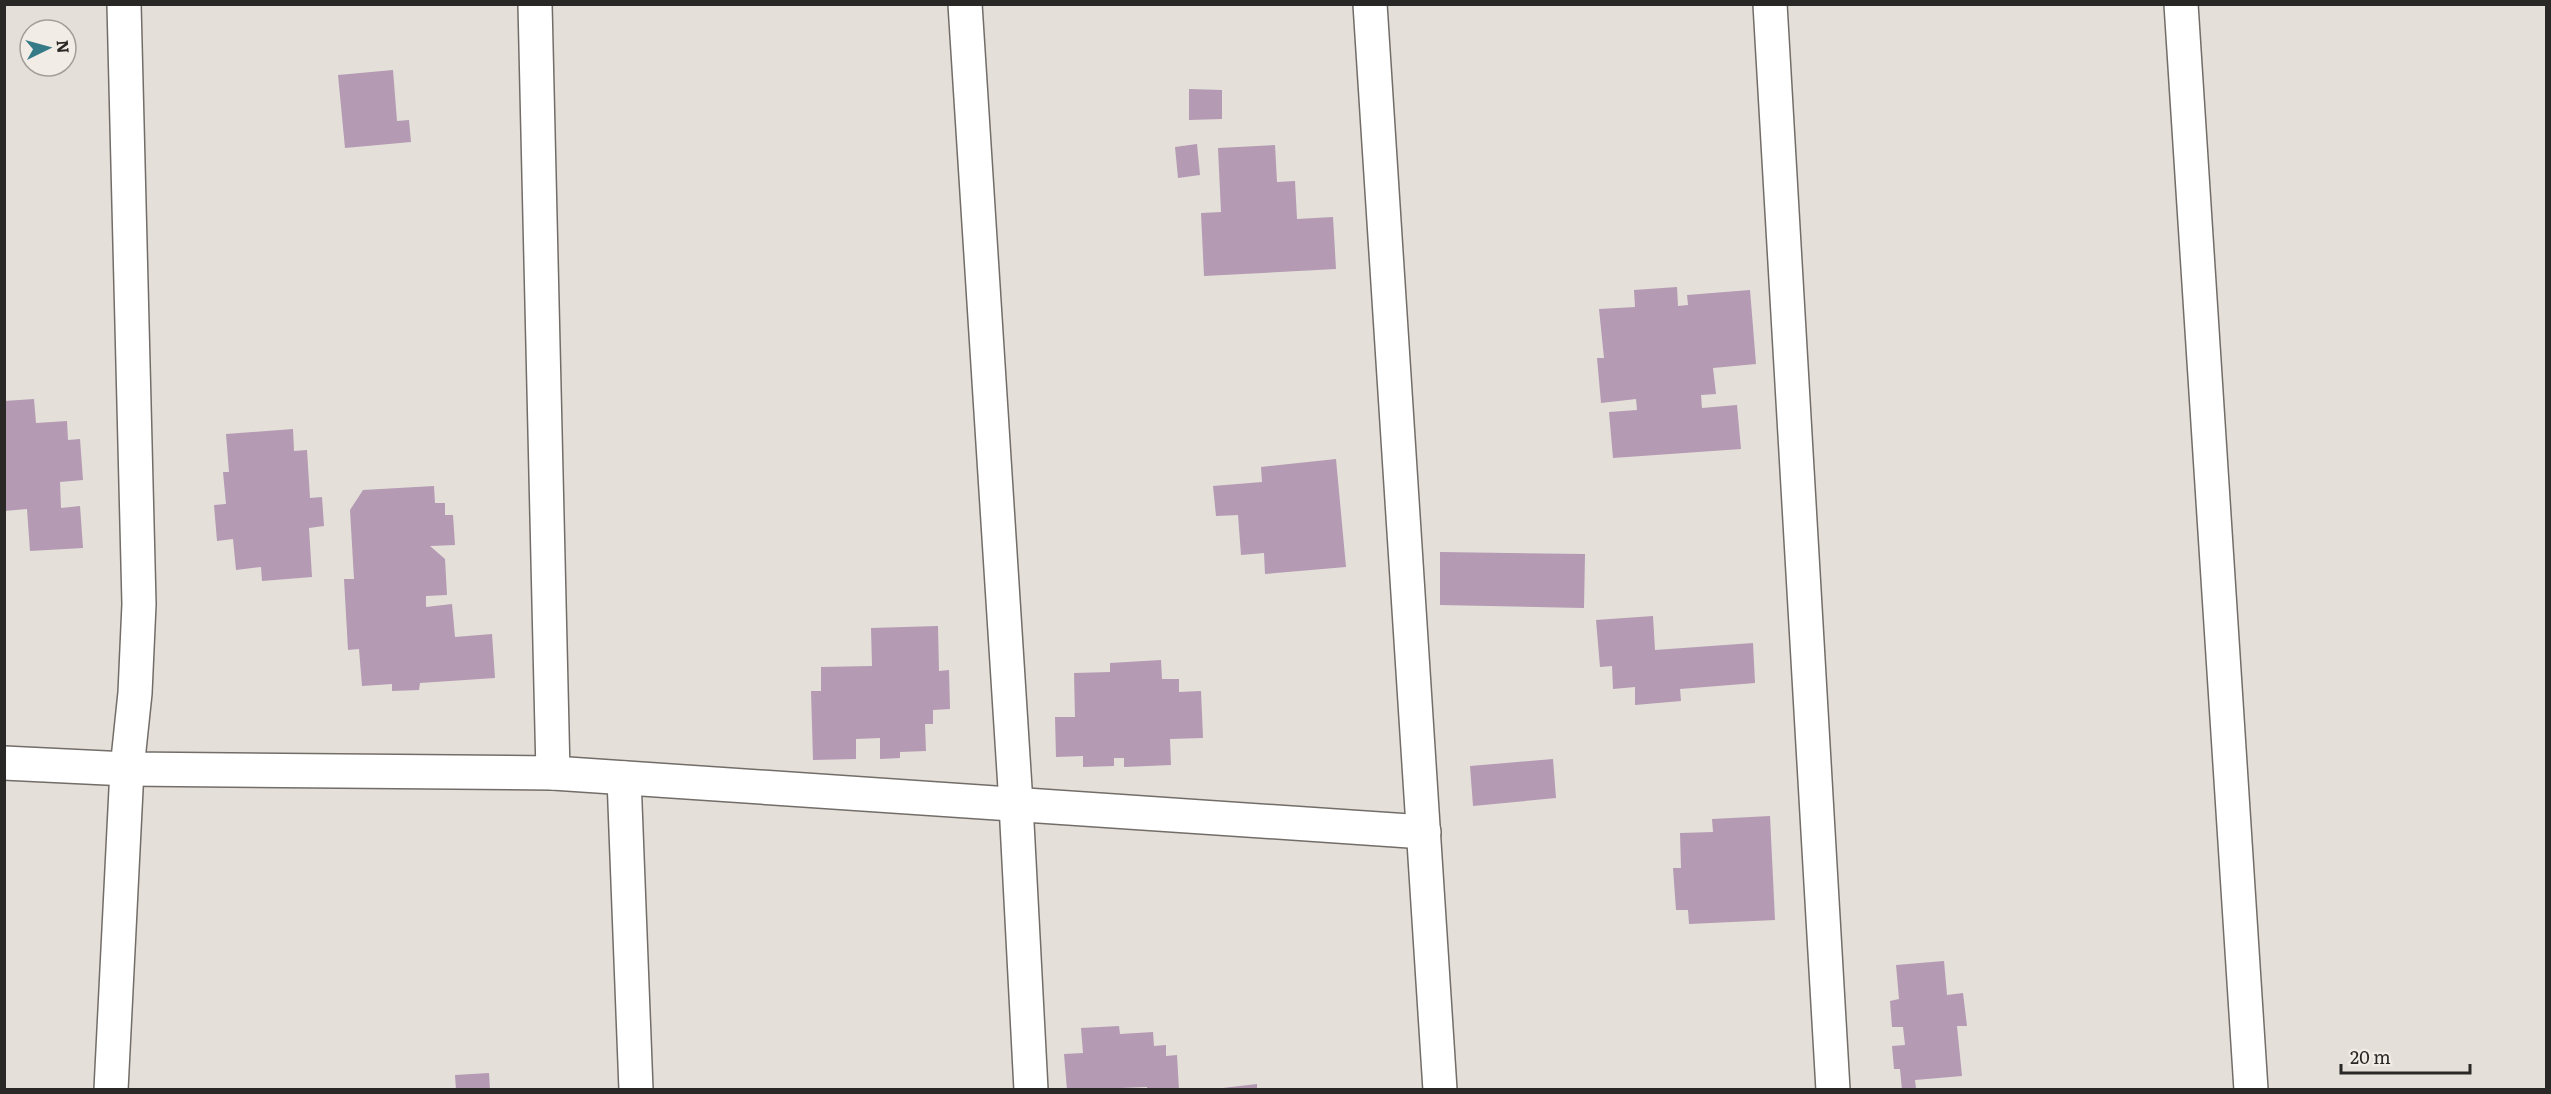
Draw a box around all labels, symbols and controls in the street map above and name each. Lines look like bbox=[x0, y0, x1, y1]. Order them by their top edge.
north arrow bbox=[18, 18, 78, 78]
text: N bbox=[51, 39, 76, 54]
scale bar bbox=[2341, 1037, 2470, 1075]
text: 20 m bbox=[2350, 1043, 2391, 1070]

